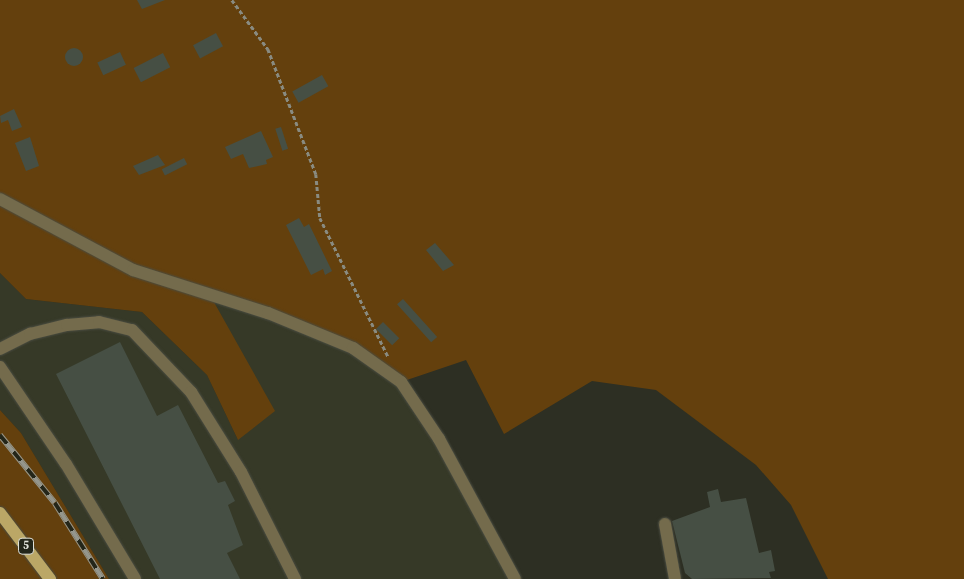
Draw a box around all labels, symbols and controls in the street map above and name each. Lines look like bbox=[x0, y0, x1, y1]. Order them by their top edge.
road number: 5 bbox=[17, 538, 35, 554]

